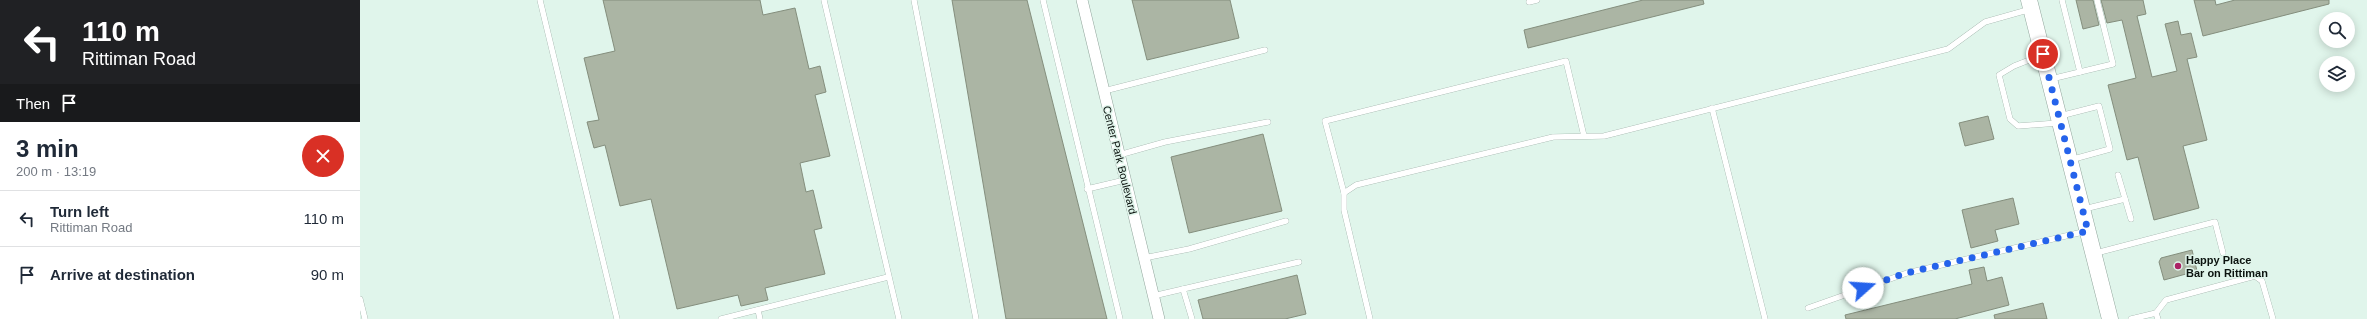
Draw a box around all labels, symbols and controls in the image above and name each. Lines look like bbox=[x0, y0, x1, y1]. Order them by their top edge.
map controls bbox=[2319, 12, 2355, 92]
button: search bbox=[2319, 12, 2355, 48]
icon: left bbox=[16, 16, 68, 68]
text: 110 m bbox=[82, 16, 160, 47]
pin bbox=[2026, 37, 2060, 71]
icon: arrive bbox=[2032, 43, 2054, 65]
text: Rittiman Road bbox=[82, 49, 196, 69]
button: layers bbox=[2319, 56, 2355, 92]
icon: arrive bbox=[58, 92, 80, 114]
text: Then bbox=[16, 95, 50, 112]
street label: Center Park Boulevard bbox=[1101, 105, 1139, 215]
text: 3 min bbox=[16, 135, 79, 162]
button: close bbox=[302, 135, 344, 177]
text: 200 m · 13:19 bbox=[16, 164, 96, 179]
text: Turn left bbox=[50, 203, 109, 220]
icon: left bbox=[16, 208, 38, 230]
text: 110 m bbox=[303, 210, 344, 227]
text: Rittiman Road bbox=[50, 220, 132, 235]
place label: Happy Place Bar on Rittiman bbox=[2186, 254, 2268, 279]
marker: Happy Place Bar on Rittiman bbox=[2173, 261, 2183, 271]
icon: arrive bbox=[16, 264, 38, 286]
text: Arrive at destination bbox=[50, 266, 195, 283]
text: 90 m bbox=[311, 266, 344, 283]
position arrow bbox=[1842, 267, 1884, 309]

